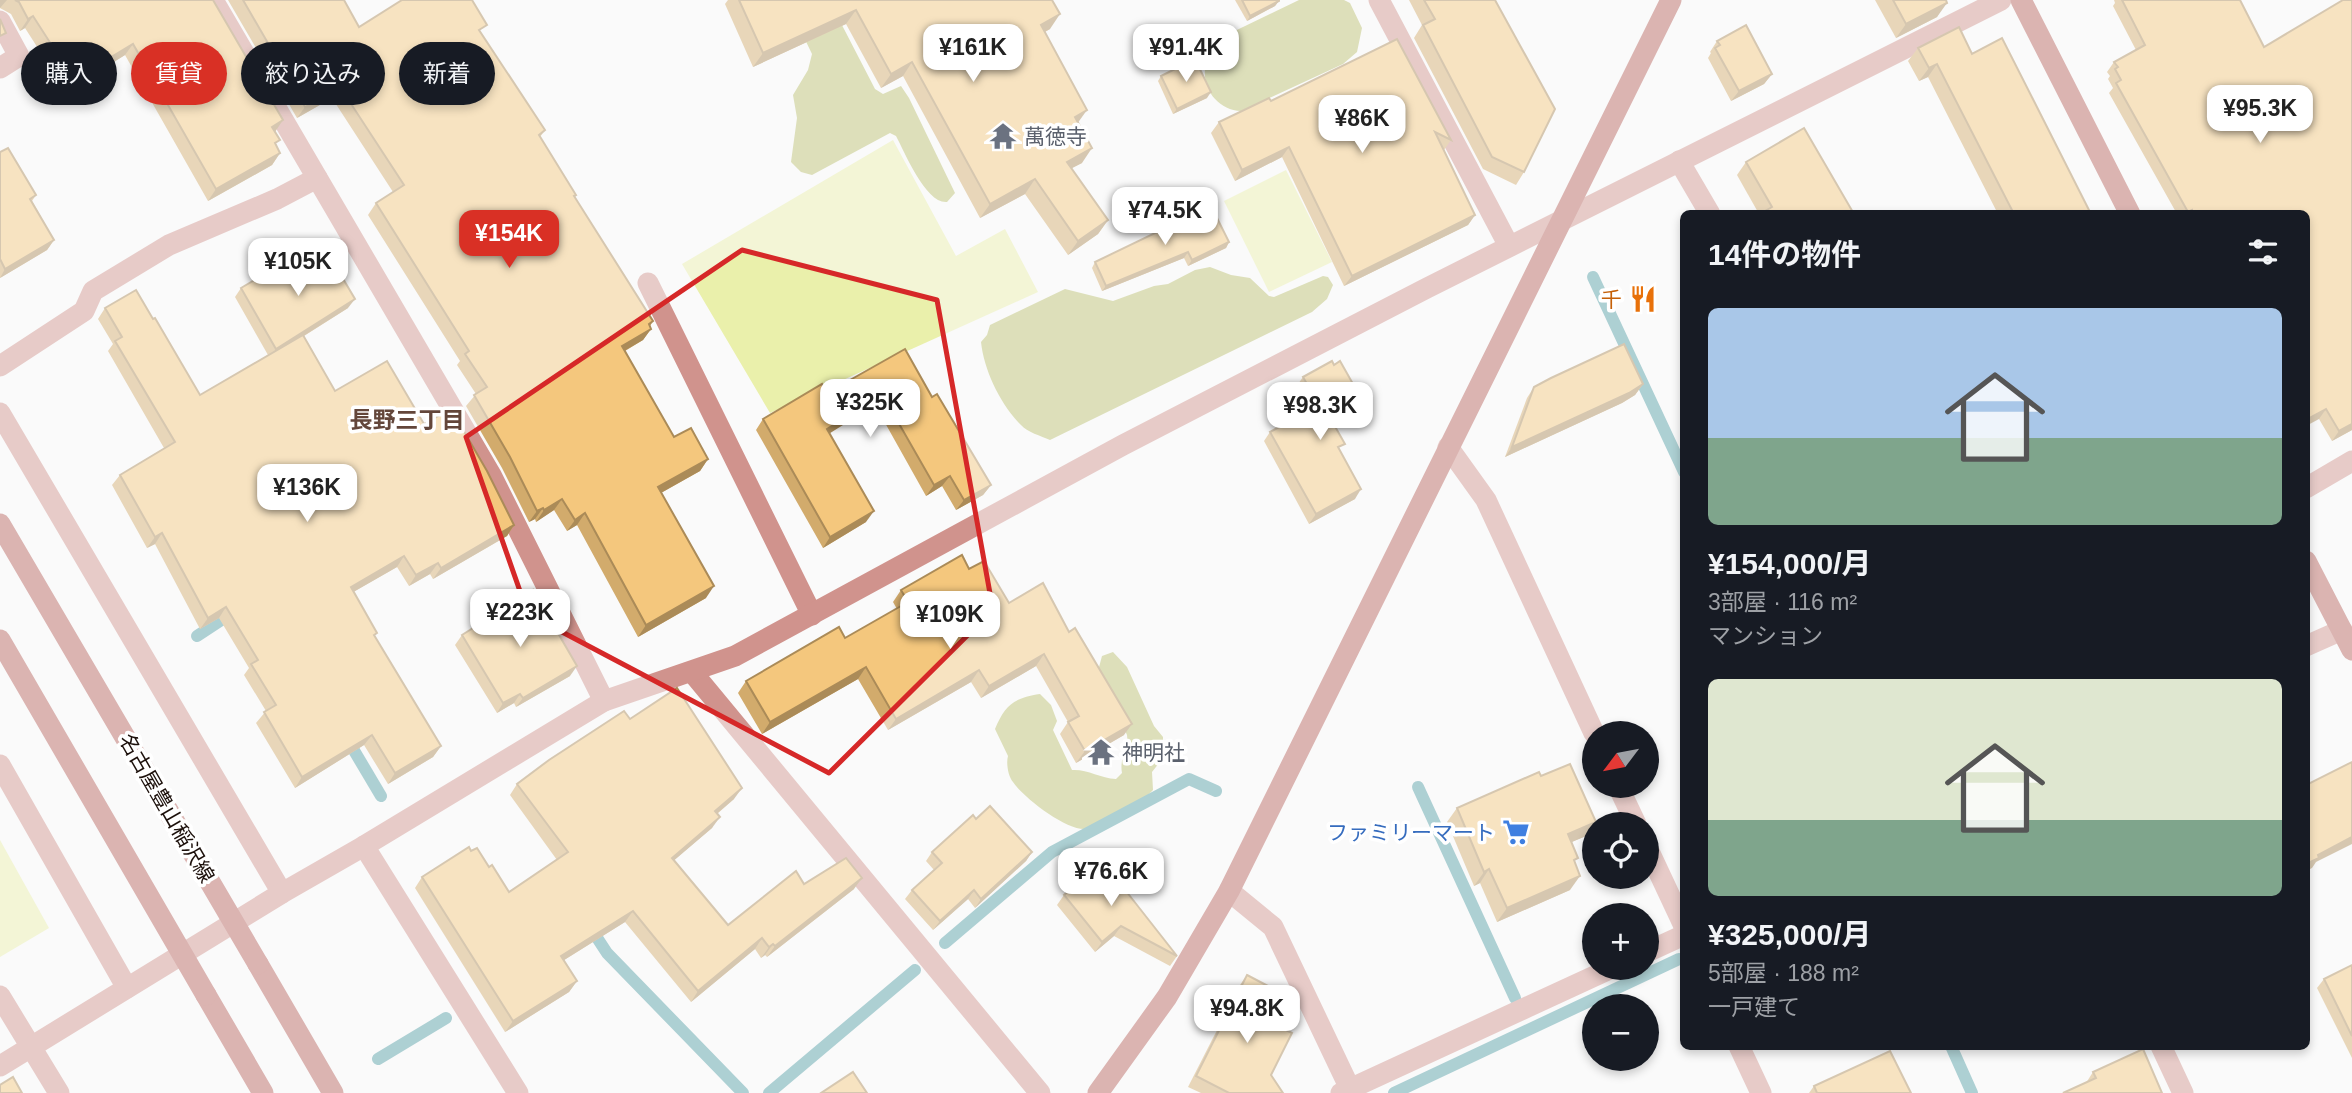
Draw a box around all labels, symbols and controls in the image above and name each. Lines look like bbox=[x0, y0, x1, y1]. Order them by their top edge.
pin: ¥161K bbox=[924, 24, 1022, 84]
pin: ¥91.4K bbox=[1129, 24, 1243, 84]
text: ¥161K bbox=[939, 34, 1007, 60]
text: ¥91.4K bbox=[1149, 34, 1223, 60]
chip: 購入 bbox=[21, 42, 117, 105]
chip: 賃貸 bbox=[131, 42, 227, 105]
chip: 絞り込み bbox=[241, 42, 385, 105]
chip: 新着 bbox=[399, 42, 495, 105]
pin: ¥95.3K bbox=[2203, 86, 2317, 145]
text: ¥95.3K bbox=[2223, 95, 2297, 121]
pin: ¥86K bbox=[1321, 96, 1403, 155]
text: ¥86K bbox=[1335, 105, 1389, 131]
temple icon: 萬徳寺 bbox=[988, 121, 1018, 151]
place label: 萬徳寺 bbox=[1024, 125, 1087, 148]
pin: ¥74.5K bbox=[1108, 188, 1222, 247]
text: ¥74.5K bbox=[1128, 197, 1202, 223]
pin: ¥154K bbox=[460, 210, 558, 270]
text: ¥154K bbox=[475, 220, 543, 246]
icon: filters bbox=[2244, 233, 2282, 271]
pin: ¥105K bbox=[249, 238, 347, 298]
text: 14件の物件 bbox=[1708, 238, 1861, 271]
text: ¥105K bbox=[264, 248, 332, 274]
restaurant icon: 千 bbox=[1628, 284, 1658, 314]
place label: 千 bbox=[1601, 288, 1622, 311]
icon: home bbox=[1932, 354, 2058, 480]
pin: ¥325K bbox=[821, 380, 919, 439]
pin: ¥98.3K bbox=[1263, 382, 1377, 442]
text: ¥325K bbox=[836, 389, 904, 415]
text: ¥98.3K bbox=[1283, 392, 1357, 418]
district label: 長野三丁目 bbox=[350, 407, 465, 433]
pin: ¥136K bbox=[258, 464, 356, 524]
text: ¥136K bbox=[273, 474, 341, 500]
text: ¥154,000/月 bbox=[1708, 547, 1871, 580]
text: 3部屋 · 116 m² bbox=[1708, 589, 1857, 615]
pin: ¥223K bbox=[471, 590, 569, 649]
pin: ¥109K bbox=[901, 592, 999, 651]
text: ¥223K bbox=[486, 599, 554, 625]
text: ¥109K bbox=[916, 601, 984, 627]
text: マンション bbox=[1708, 623, 1823, 649]
north arrow bbox=[1582, 721, 1659, 798]
map controls bbox=[1582, 721, 1659, 1071]
icon: home bbox=[1932, 725, 2058, 851]
street label: 名古屋豊山稲沢線 bbox=[115, 730, 219, 886]
temple icon: 神明社 bbox=[1086, 737, 1116, 767]
place label: 神明社 bbox=[1122, 741, 1185, 764]
button: locate bbox=[1582, 812, 1659, 889]
supermarket icon: ファミリーマート bbox=[1501, 817, 1531, 847]
place label: ファミリーマート bbox=[1327, 821, 1495, 844]
pin: ¥76.6K bbox=[1054, 848, 1168, 908]
text: ¥76.6K bbox=[1074, 858, 1148, 884]
button: + bbox=[1582, 903, 1659, 980]
text: ¥325,000/月 bbox=[1708, 918, 1871, 951]
text: 5部屋 · 188 m² bbox=[1708, 960, 1859, 986]
pin: ¥94.8K bbox=[1190, 986, 1304, 1045]
button: − bbox=[1582, 994, 1659, 1071]
text: 一戸建て bbox=[1708, 994, 1800, 1020]
text: ¥94.8K bbox=[1210, 995, 1284, 1021]

